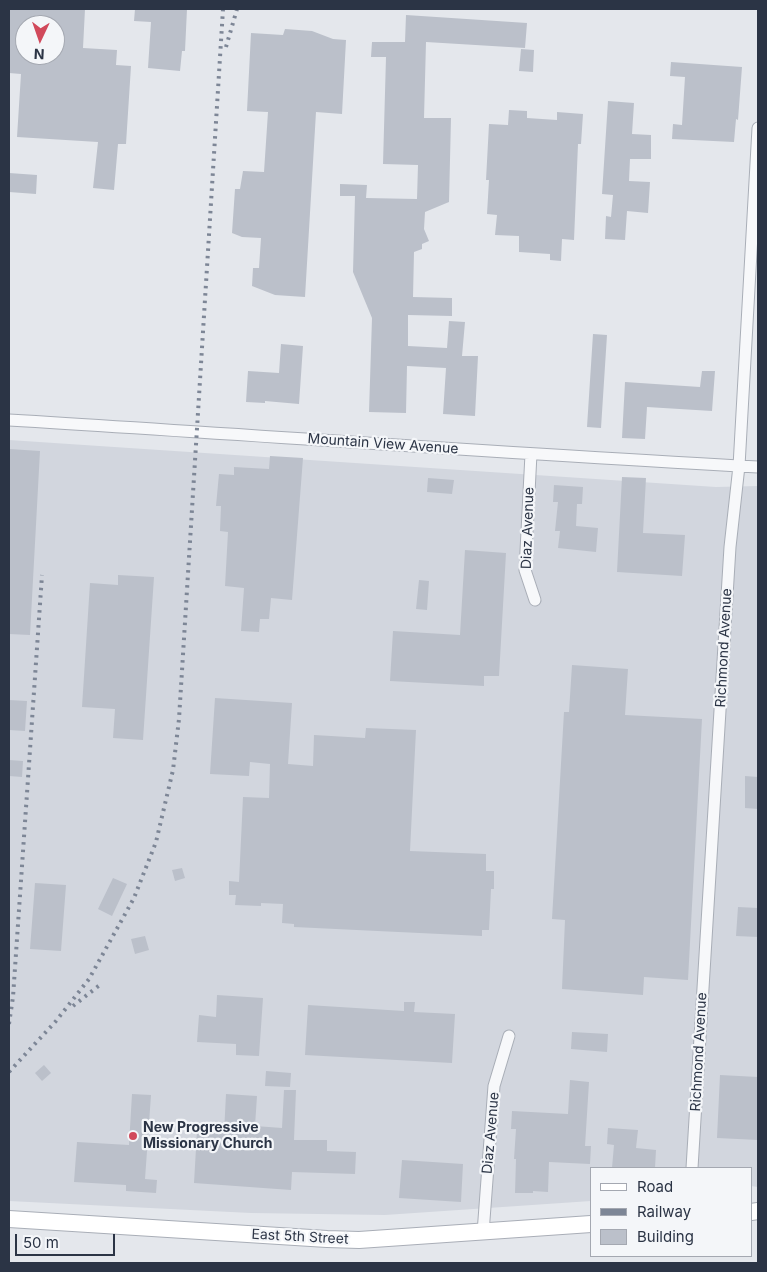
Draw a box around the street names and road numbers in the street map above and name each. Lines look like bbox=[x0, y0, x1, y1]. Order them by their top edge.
street label: Mountain View Avenue bbox=[307, 430, 459, 458]
street label: Diaz Avenue bbox=[518, 487, 538, 569]
street label: Richmond Avenue bbox=[712, 588, 736, 708]
street label: Richmond Avenue bbox=[687, 992, 711, 1112]
street label: Diaz Avenue bbox=[479, 1091, 503, 1175]
street label: East 5th Street bbox=[251, 1226, 349, 1248]

